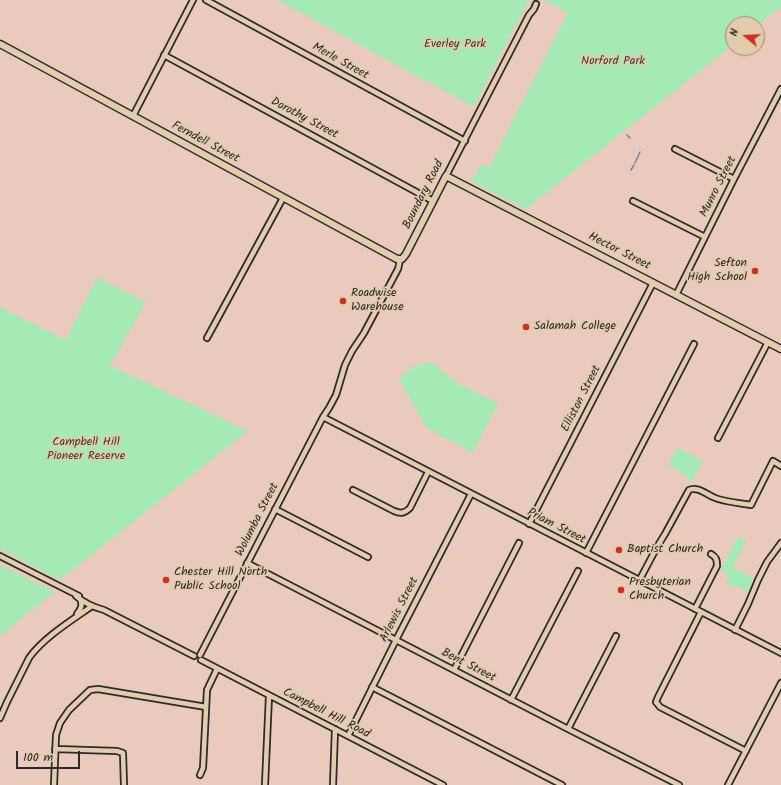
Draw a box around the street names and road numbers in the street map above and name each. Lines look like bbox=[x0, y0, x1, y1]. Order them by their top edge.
street label: Merle Street bbox=[309, 41, 371, 83]
street label: Dorothy Street bbox=[268, 95, 340, 143]
street label: Ferndell Street bbox=[169, 119, 241, 167]
street label: Munro Street bbox=[698, 154, 740, 220]
street label: Boundary Road bbox=[400, 158, 448, 232]
street label: Hector Street bbox=[585, 230, 653, 274]
street label: Elliston Street bbox=[559, 363, 605, 435]
street label: Wolumba Street bbox=[233, 481, 283, 559]
street label: Priam Street bbox=[524, 506, 588, 548]
street label: Arlewis Street bbox=[377, 575, 423, 645]
street label: Bent Street bbox=[438, 646, 498, 686]
street label: Campbell Hill Road bbox=[280, 686, 372, 742]

